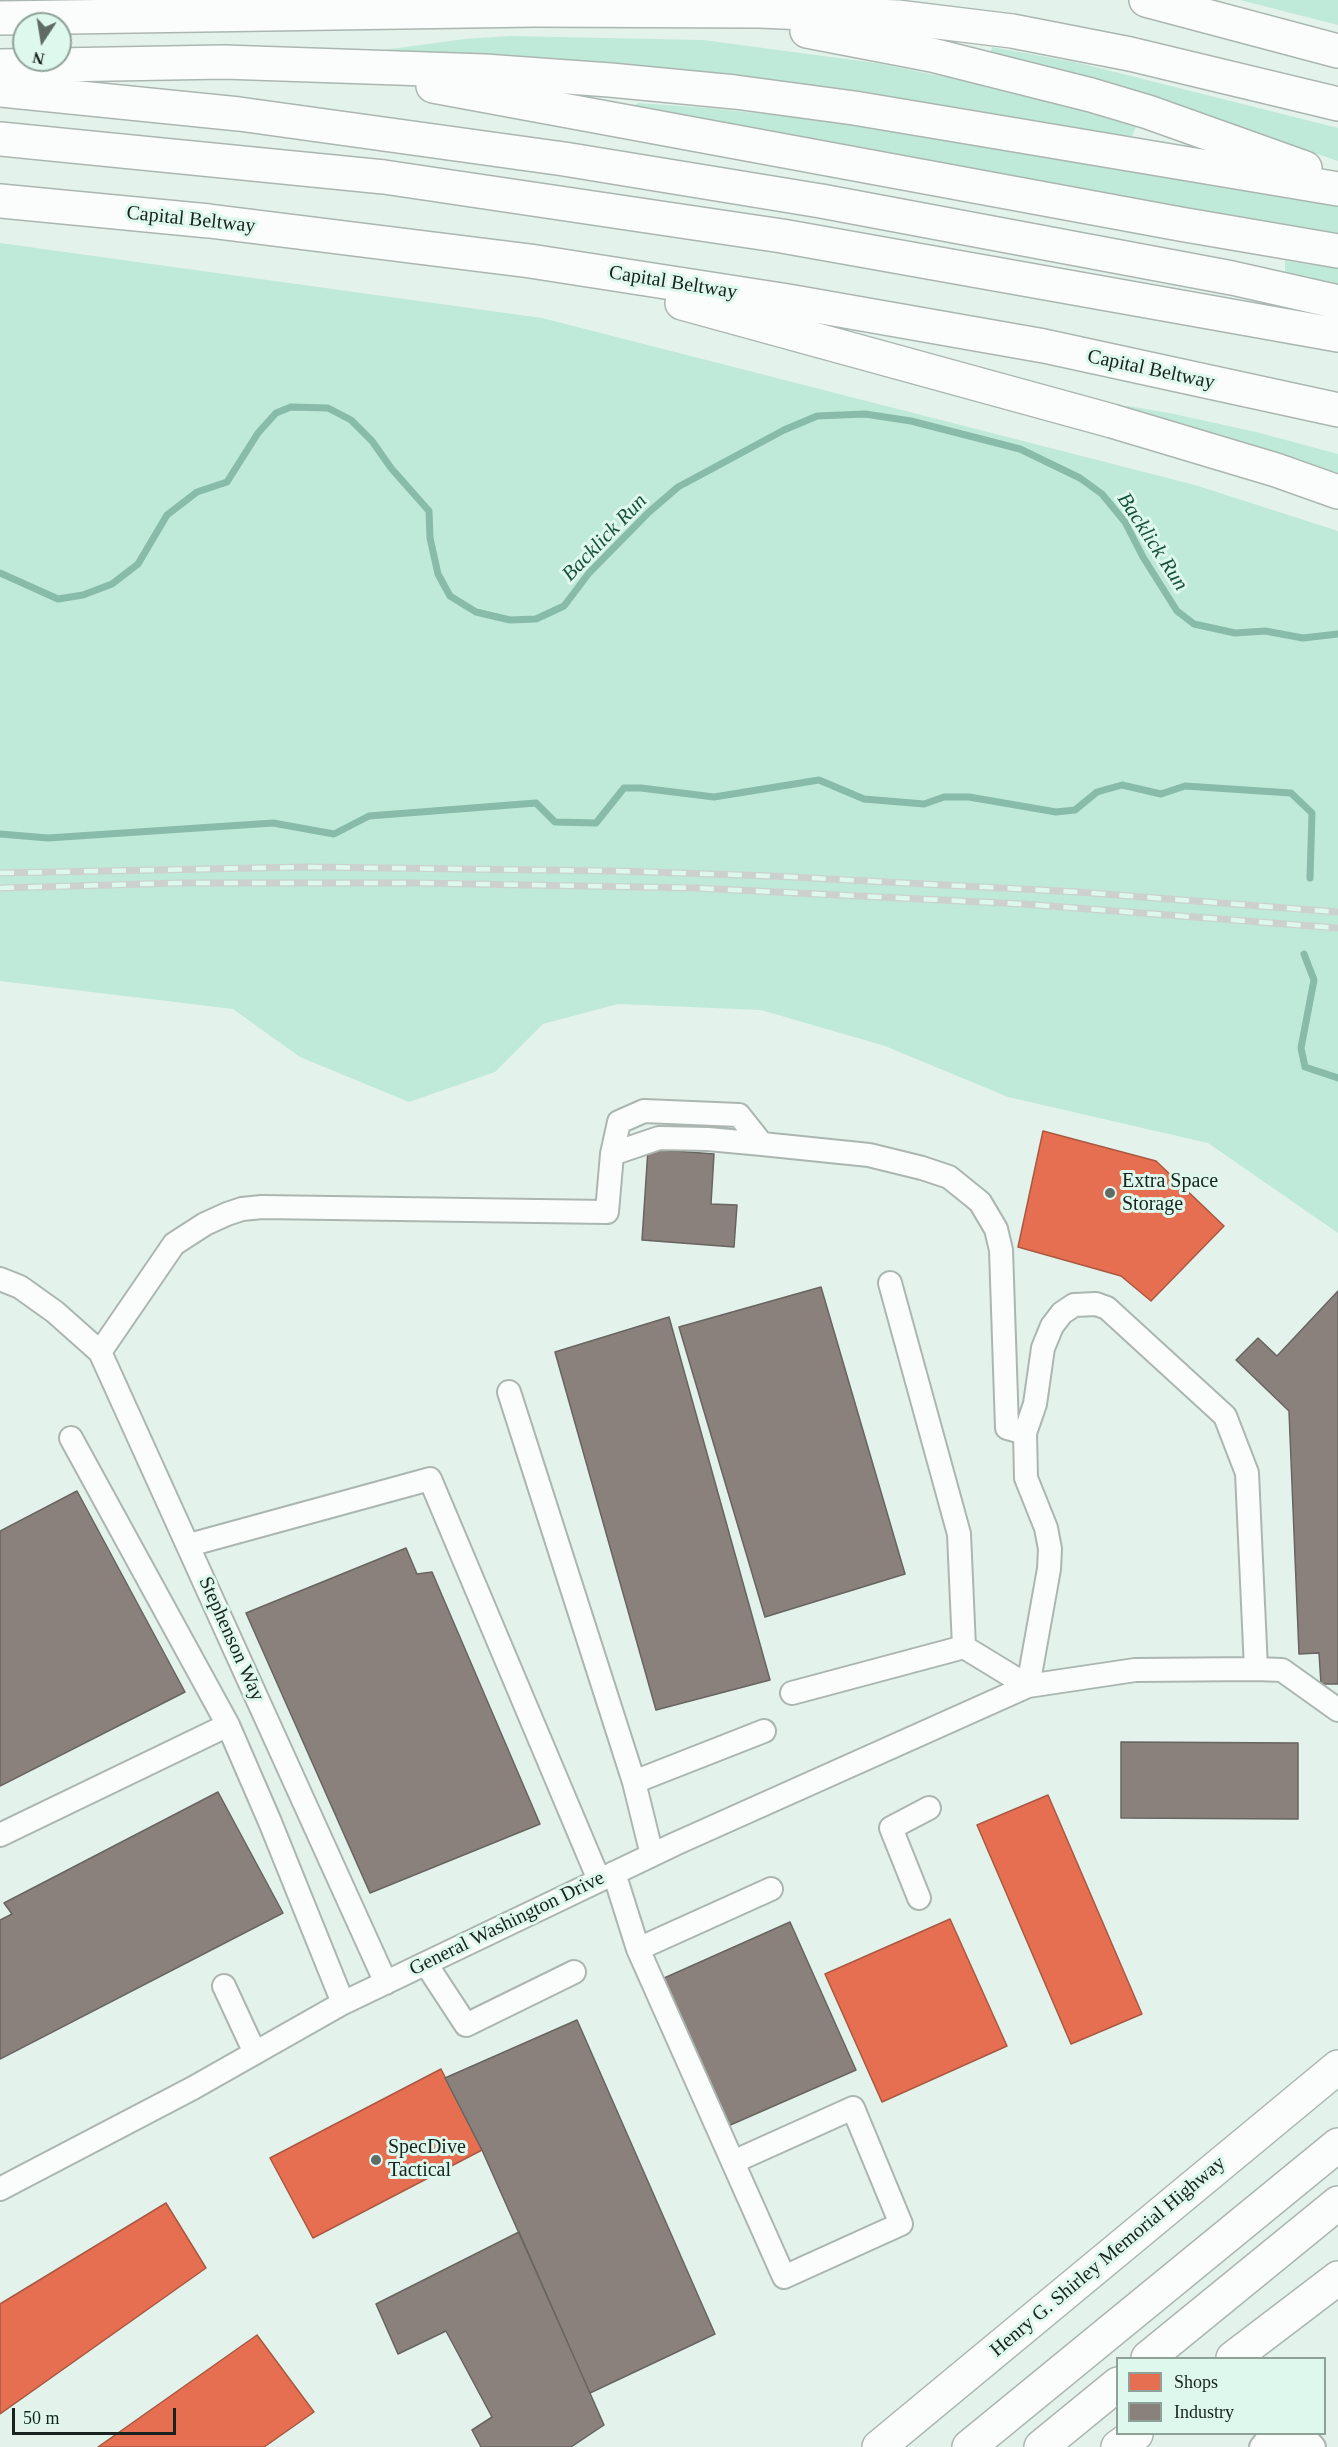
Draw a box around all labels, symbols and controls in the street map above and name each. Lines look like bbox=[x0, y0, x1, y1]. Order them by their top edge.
north arrow bbox=[12, 12, 72, 72]
text: N bbox=[31, 49, 46, 68]
street label: Capital Beltway bbox=[125, 201, 257, 239]
street label: Capital Beltway bbox=[607, 261, 739, 305]
street label: Capital Beltway bbox=[1085, 345, 1217, 395]
water label: Backlick Run bbox=[1111, 488, 1193, 596]
water label: Backlick Run bbox=[557, 489, 653, 587]
place label: Extra Space Storage bbox=[1122, 1170, 1218, 1217]
marker: Extra Space Storage bbox=[1103, 1186, 1117, 1200]
street label: Stephenson Way bbox=[193, 1573, 269, 1705]
street label: General Washington Drive bbox=[406, 1866, 608, 1982]
place label: SpecDive Tactical bbox=[388, 2136, 466, 2183]
street label: Henry G. Shirley Memorial Highway bbox=[986, 2152, 1230, 2362]
marker: SpecDive Tactical bbox=[369, 2153, 383, 2167]
legend bbox=[1116, 2357, 1326, 2435]
text: Shops bbox=[1174, 2372, 1218, 2392]
scale bar bbox=[15, 2396, 178, 2434]
text: Industry bbox=[1174, 2402, 1234, 2422]
text: 50 m bbox=[23, 2408, 60, 2428]

